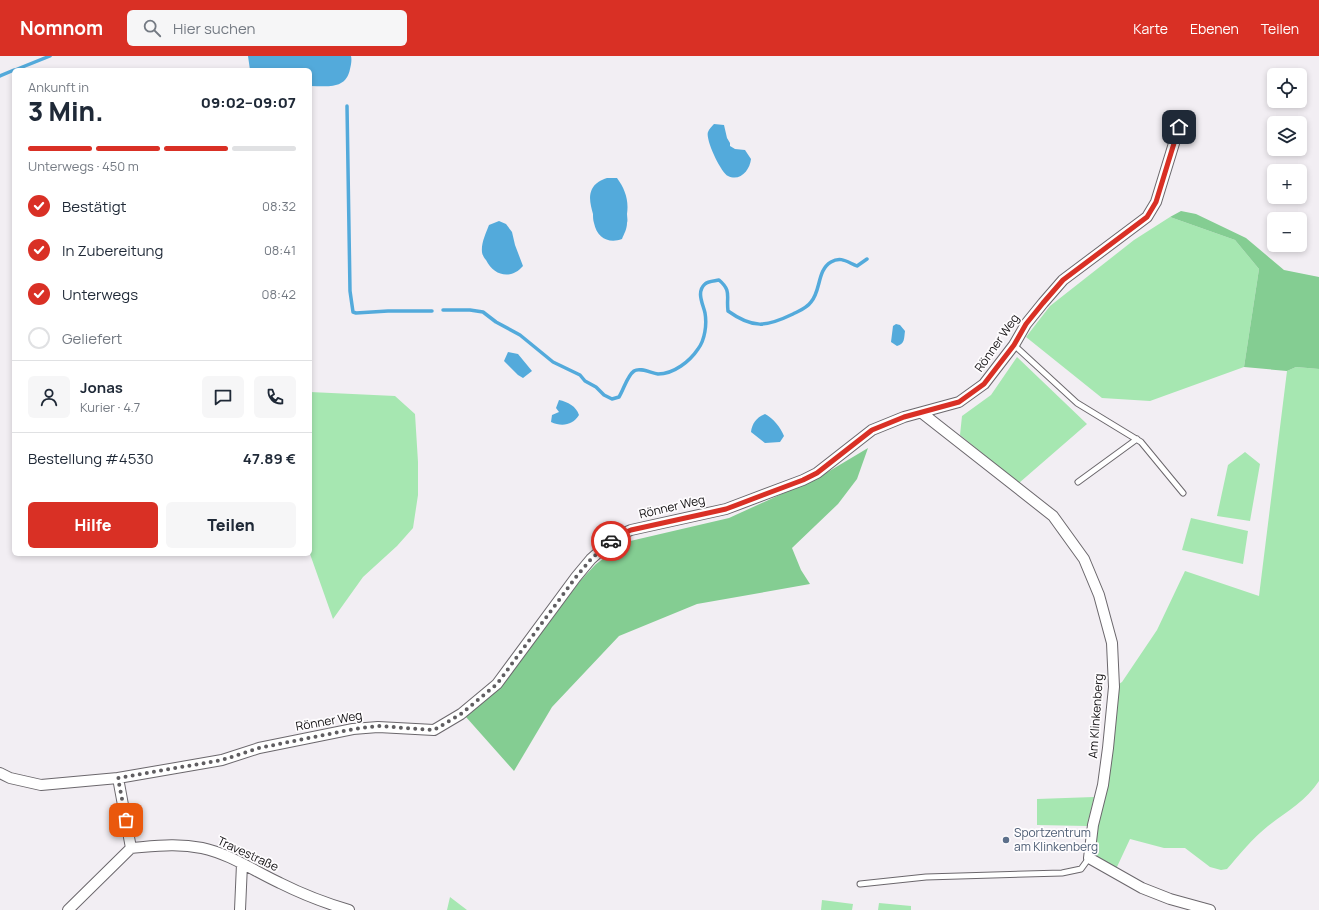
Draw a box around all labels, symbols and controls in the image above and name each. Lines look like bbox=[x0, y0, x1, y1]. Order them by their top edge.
search box bbox=[127, 10, 407, 46]
text: Nomnom bbox=[20, 15, 103, 41]
icon: search bbox=[141, 17, 163, 39]
text: Hier suchen bbox=[173, 18, 255, 39]
text: Karte bbox=[1133, 19, 1168, 38]
text: Ebenen bbox=[1190, 19, 1239, 38]
text: Teilen bbox=[1261, 19, 1299, 38]
map controls bbox=[1267, 68, 1307, 252]
button: locate bbox=[1267, 68, 1307, 108]
text: Ankunft in bbox=[28, 78, 89, 96]
text: 09:02–09:07 bbox=[201, 92, 296, 113]
text: 3 Min. bbox=[28, 93, 103, 129]
pin bbox=[1162, 110, 1196, 144]
icon: home bbox=[1168, 116, 1190, 138]
button: layers bbox=[1267, 116, 1307, 156]
text: Unterwegs · 450 m bbox=[28, 157, 139, 175]
button: + bbox=[1267, 164, 1307, 204]
icon: check bbox=[28, 195, 50, 217]
text: Bestätigt bbox=[62, 196, 127, 217]
text: 08:32 bbox=[262, 197, 296, 215]
button: − bbox=[1267, 212, 1307, 252]
icon: check bbox=[28, 239, 50, 261]
text: In Zubereitung bbox=[62, 240, 163, 261]
text: 08:41 bbox=[264, 241, 296, 259]
icon: check bbox=[28, 283, 50, 305]
text: Unterwegs bbox=[62, 284, 138, 305]
text: 08:42 bbox=[262, 285, 296, 303]
street label: Rönner Weg bbox=[970, 310, 1023, 375]
text: Geliefert bbox=[62, 328, 122, 349]
button: person bbox=[28, 376, 70, 418]
button: chat bbox=[202, 376, 244, 418]
button: phone bbox=[254, 376, 296, 418]
text: Jonas bbox=[80, 377, 123, 398]
text: Kurier · 4.7 bbox=[80, 398, 140, 416]
text: Bestellung #4530 bbox=[28, 448, 154, 469]
text: 47.89 € bbox=[243, 448, 296, 469]
street label: Rönner Weg bbox=[637, 491, 707, 522]
button: Hilfe bbox=[28, 502, 158, 548]
button: Teilen bbox=[166, 502, 296, 548]
courier bbox=[591, 521, 631, 561]
icon: car bbox=[600, 530, 622, 552]
street label: Am Klinkenberg bbox=[1084, 673, 1107, 759]
street label: Rönner Weg bbox=[294, 706, 364, 735]
pin bbox=[109, 803, 143, 837]
icon: bag bbox=[115, 809, 137, 831]
place label: Sportzentrum am Klinkenberg bbox=[1014, 824, 1098, 855]
street label: Travestraße bbox=[215, 832, 282, 875]
marker: Sportzentrum am Klinkenberg bbox=[1001, 835, 1011, 845]

